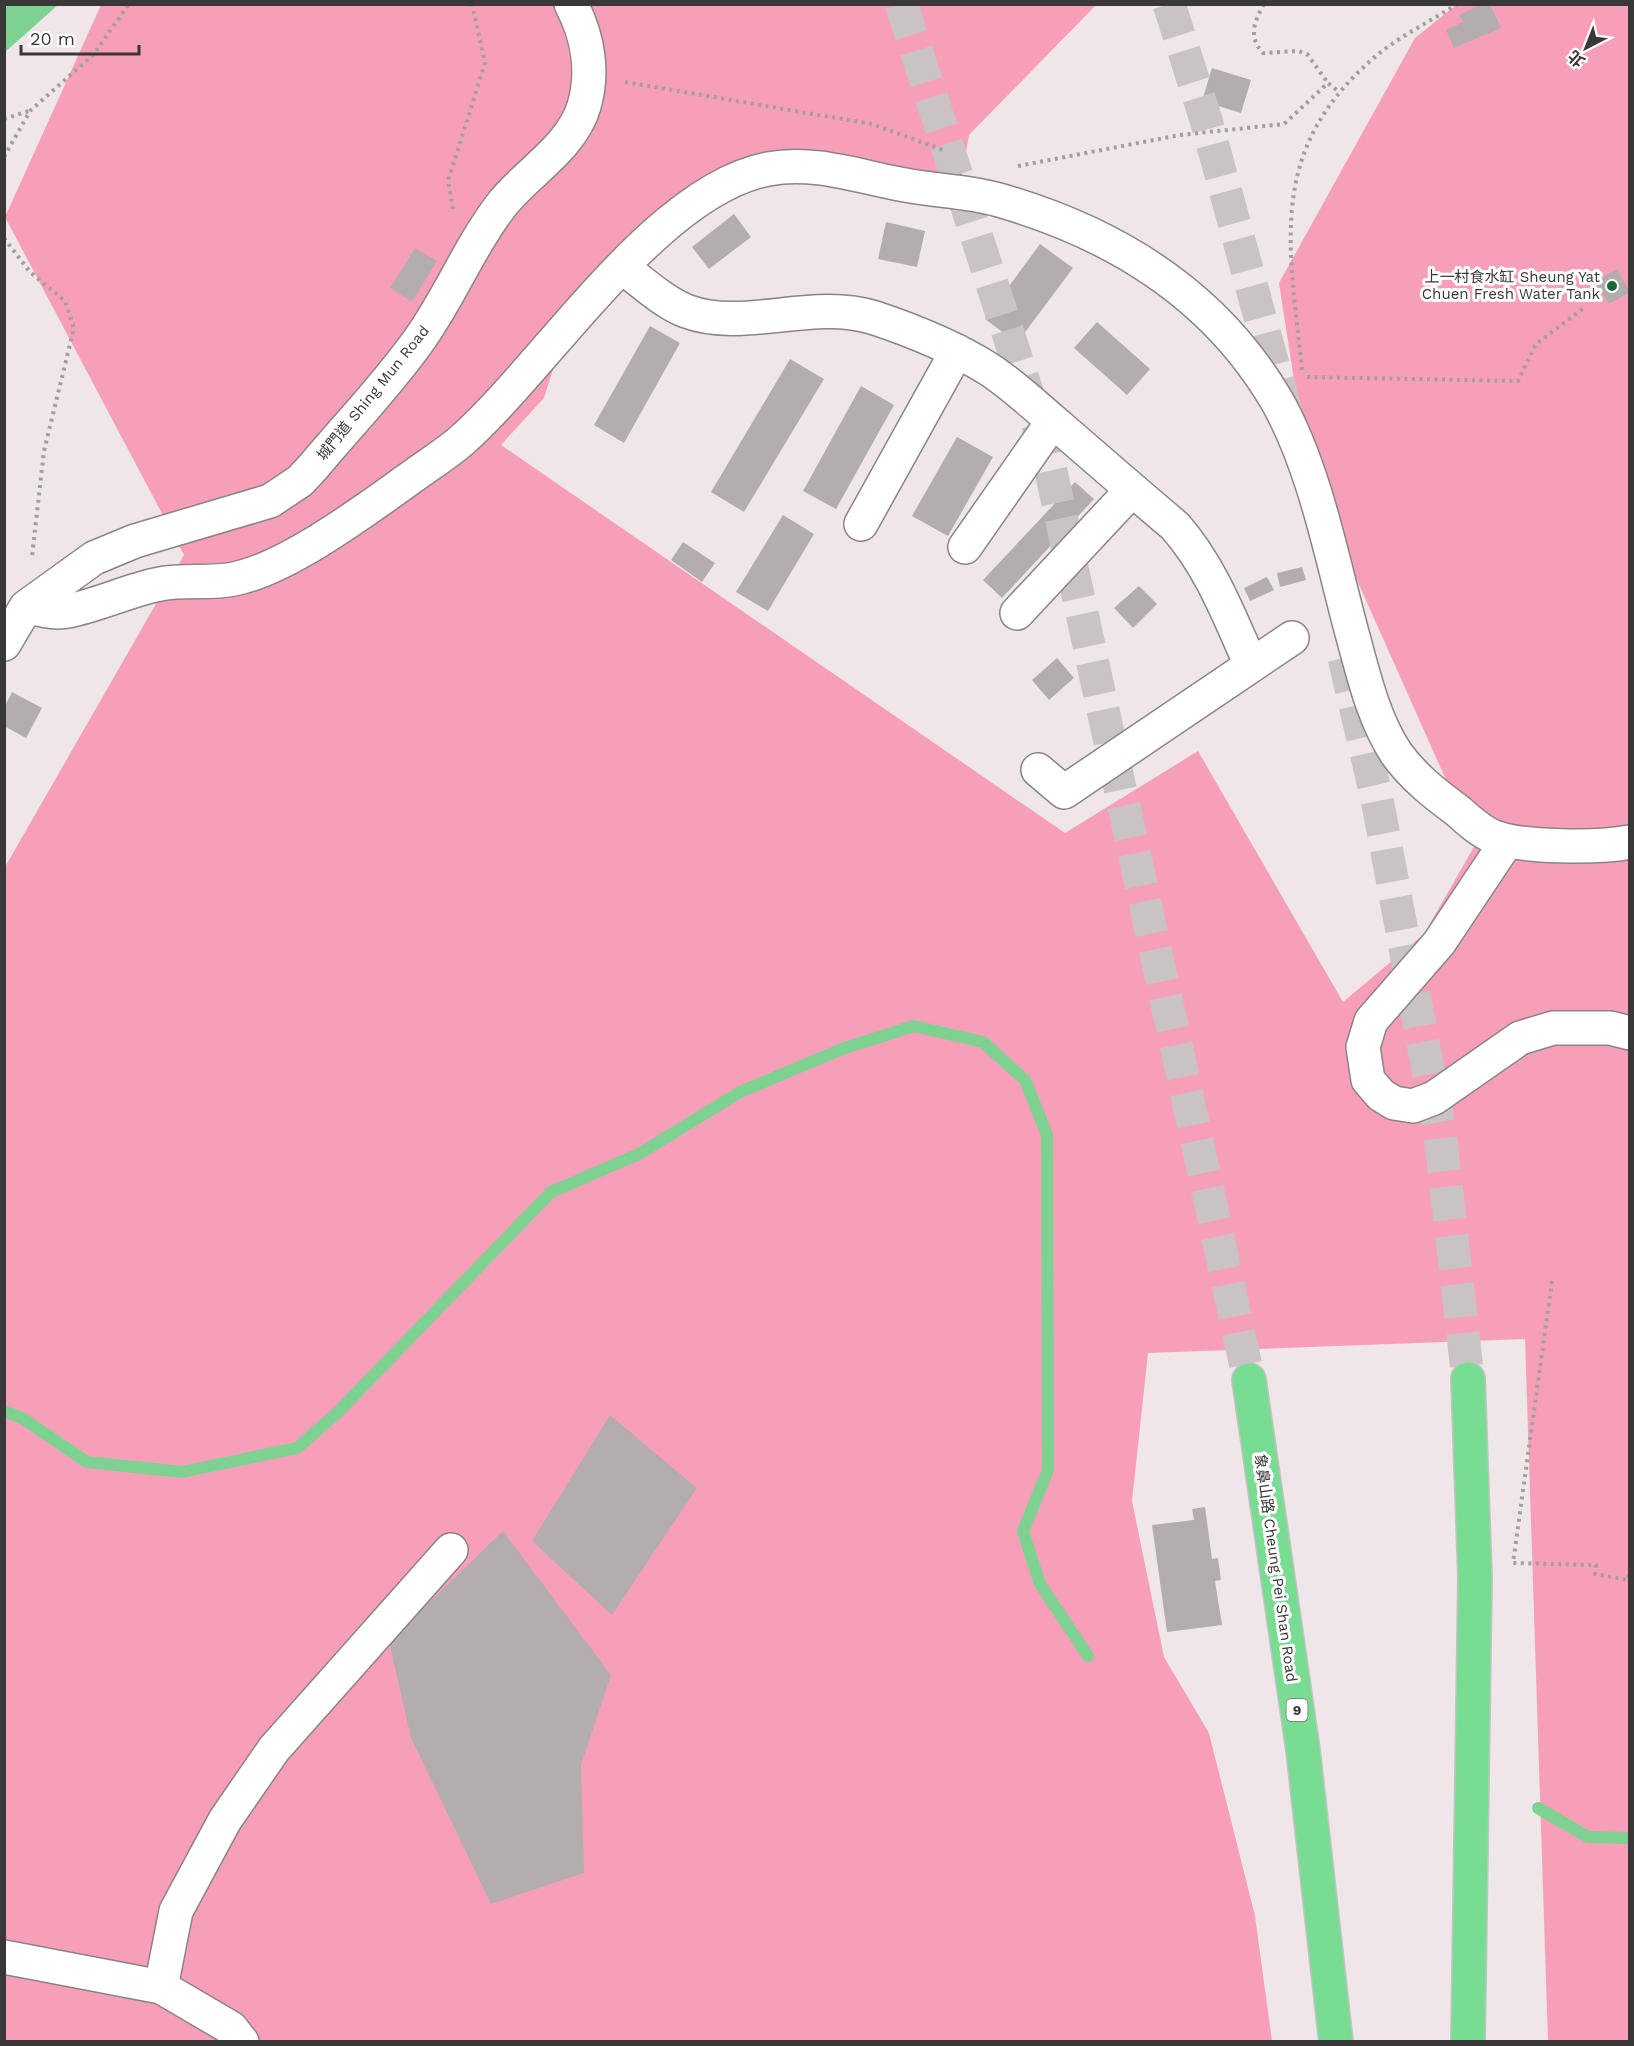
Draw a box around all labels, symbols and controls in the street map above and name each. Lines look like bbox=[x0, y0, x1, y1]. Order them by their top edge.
scale bar bbox=[21, 18, 140, 56]
north arrow bbox=[1556, 18, 1616, 78]
text: 20 m bbox=[30, 28, 75, 49]
text: 北 bbox=[1564, 46, 1589, 71]
place label: 上一村食水缸 Sheung Yat Chuen Fresh Water Tank bbox=[1422, 268, 1601, 303]
marker: 上一村食水缸 Sheung Yat Chuen Fresh Water Tank bbox=[1605, 279, 1619, 293]
street label: 城門道 Shing Mun Road bbox=[313, 322, 433, 464]
street label: 象鼻山路 Cheung Pei Shan Road bbox=[1251, 1453, 1301, 1683]
road number: 9 bbox=[1286, 1699, 1308, 1721]

